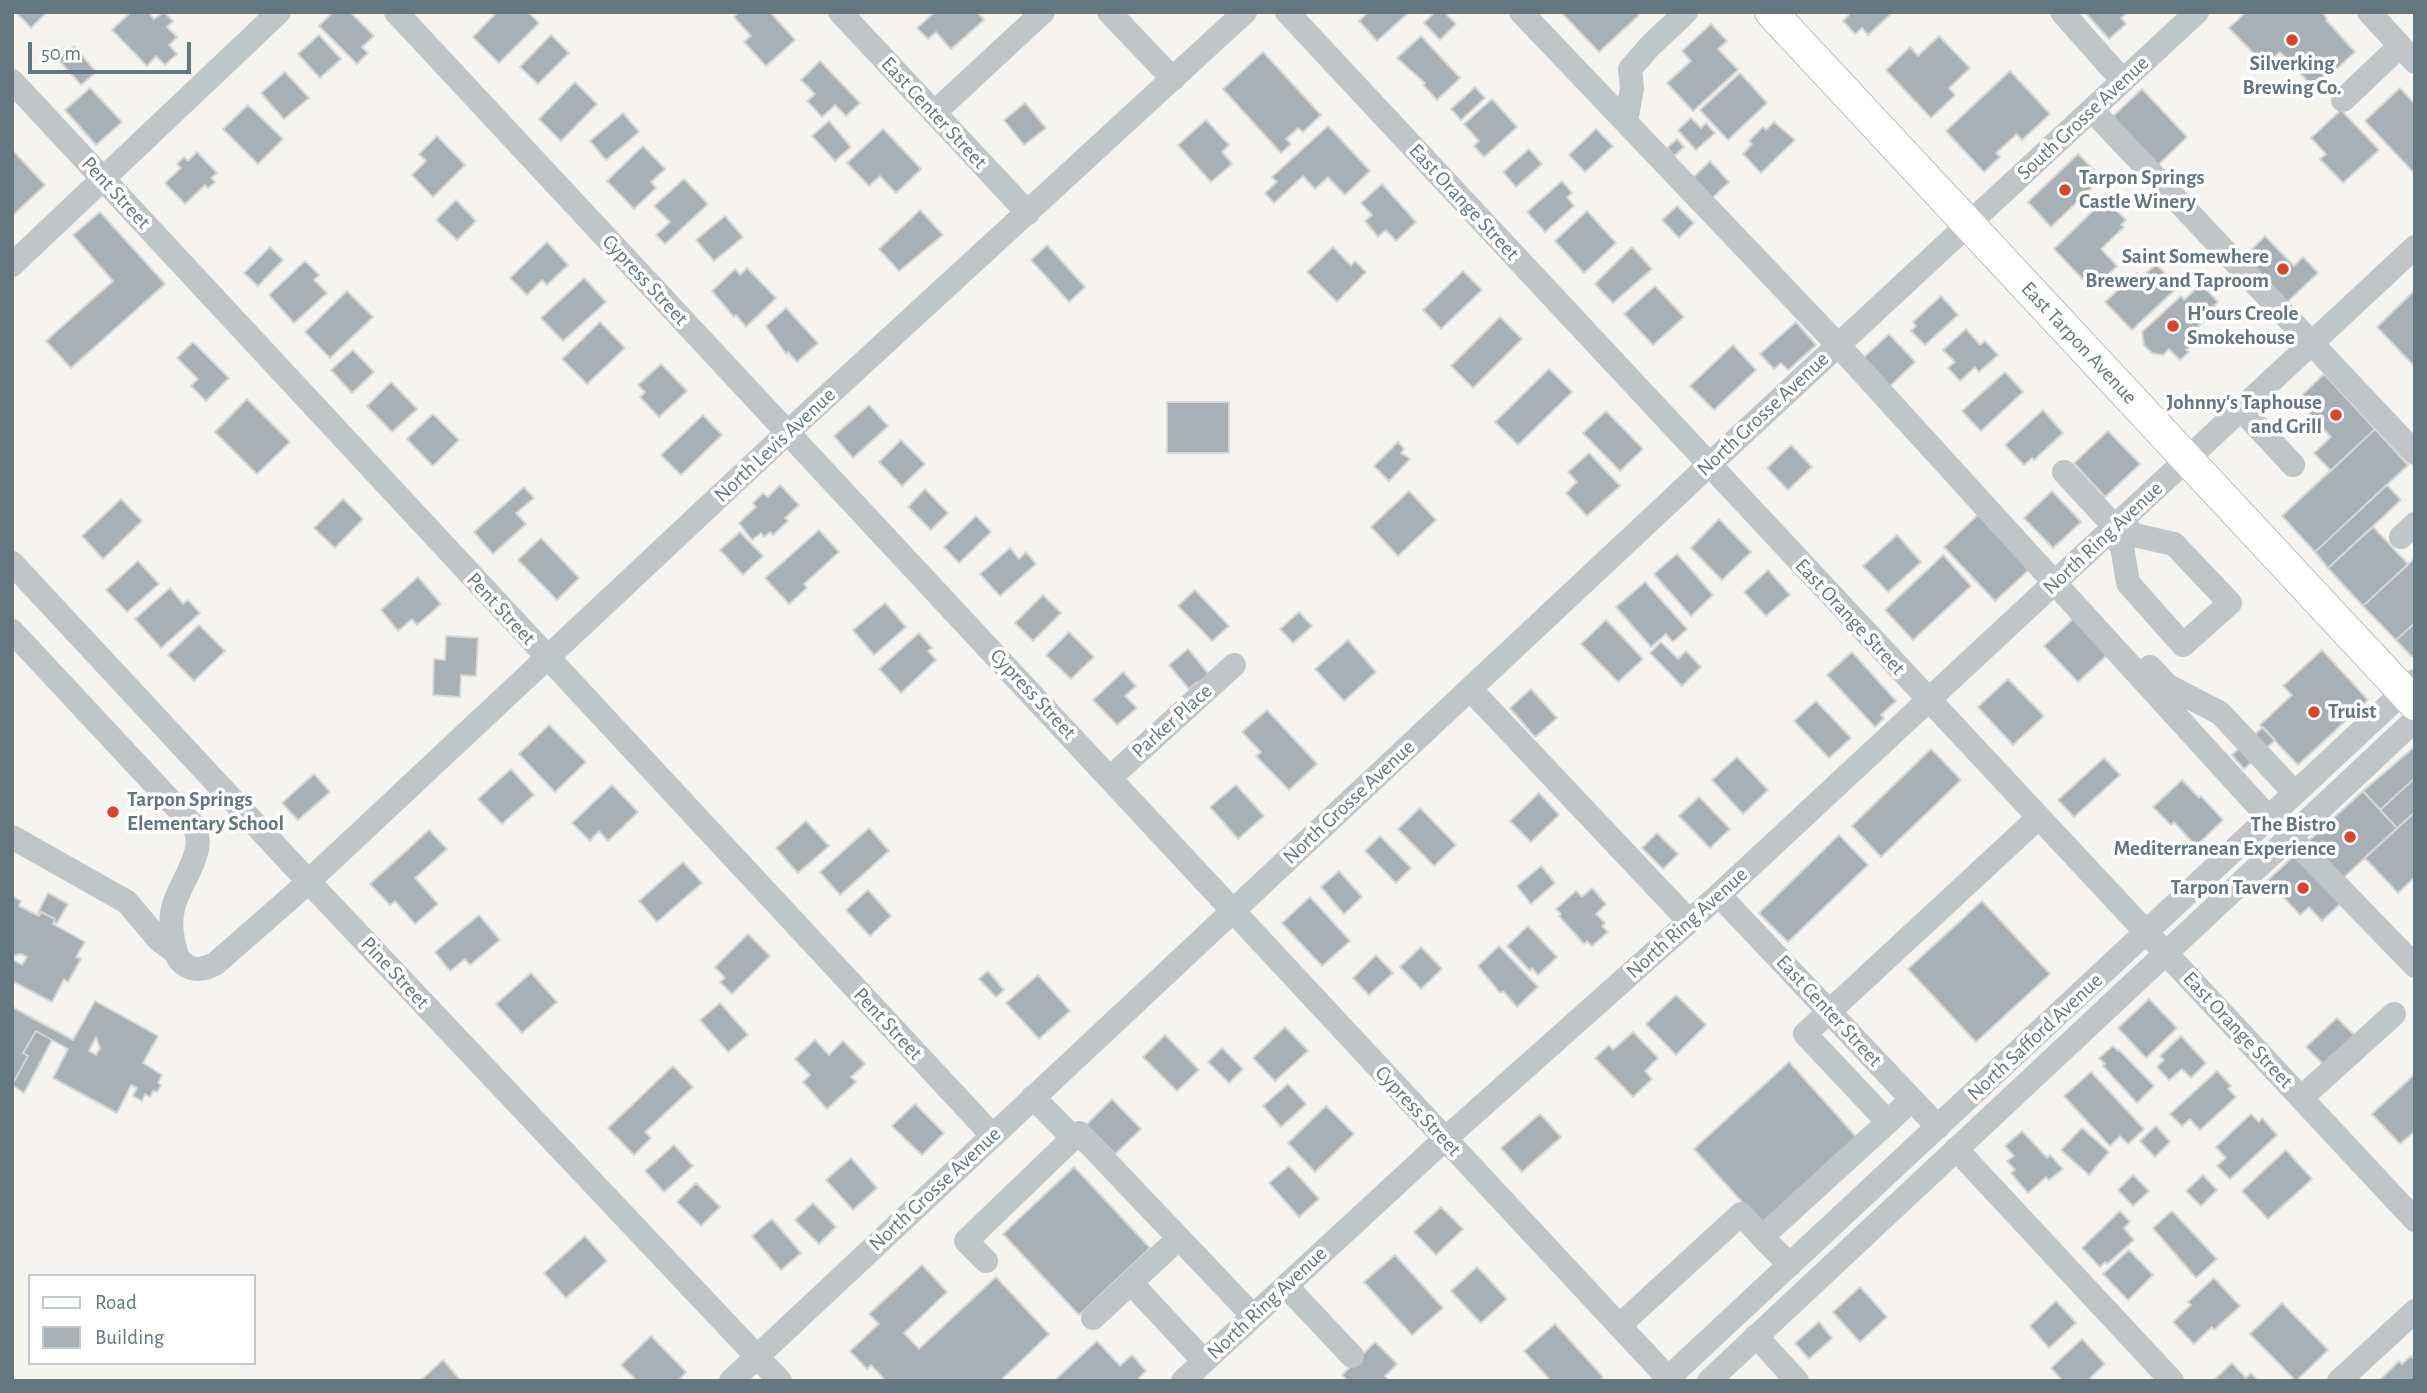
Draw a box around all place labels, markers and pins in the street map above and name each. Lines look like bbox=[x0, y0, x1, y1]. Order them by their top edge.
marker: Silverking Brewing Co. bbox=[2284, 32, 2300, 48]
place label: Silverking Brewing Co. bbox=[2242, 51, 2342, 101]
place label: Tarpon Springs Castle Winery bbox=[2079, 165, 2205, 215]
marker: Tarpon Springs Castle Winery bbox=[2057, 182, 2073, 198]
place label: Saint Somewhere Brewery and Taproom bbox=[2085, 244, 2269, 294]
marker: Saint Somewhere Brewery and Taproom bbox=[2275, 261, 2291, 277]
place label: H'ours Creole Smokehouse bbox=[2187, 301, 2299, 351]
marker: H'ours Creole Smokehouse bbox=[2165, 318, 2181, 334]
place label: Johnny's Taphouse and Grill bbox=[2167, 390, 2322, 440]
marker: Johnny's Taphouse and Grill bbox=[2328, 407, 2344, 423]
place label: Truist bbox=[2328, 699, 2376, 725]
marker: Truist bbox=[2306, 704, 2322, 720]
place label: Tarpon Springs Elementary School bbox=[127, 787, 284, 837]
marker: Tarpon Springs Elementary School bbox=[105, 804, 121, 820]
place label: The Bistro Mediterranean Experience bbox=[2114, 812, 2336, 862]
marker: The Bistro Mediterranean Experience bbox=[2342, 829, 2358, 845]
place label: Tarpon Tavern bbox=[2170, 875, 2289, 901]
marker: Tarpon Tavern bbox=[2295, 880, 2311, 896]

